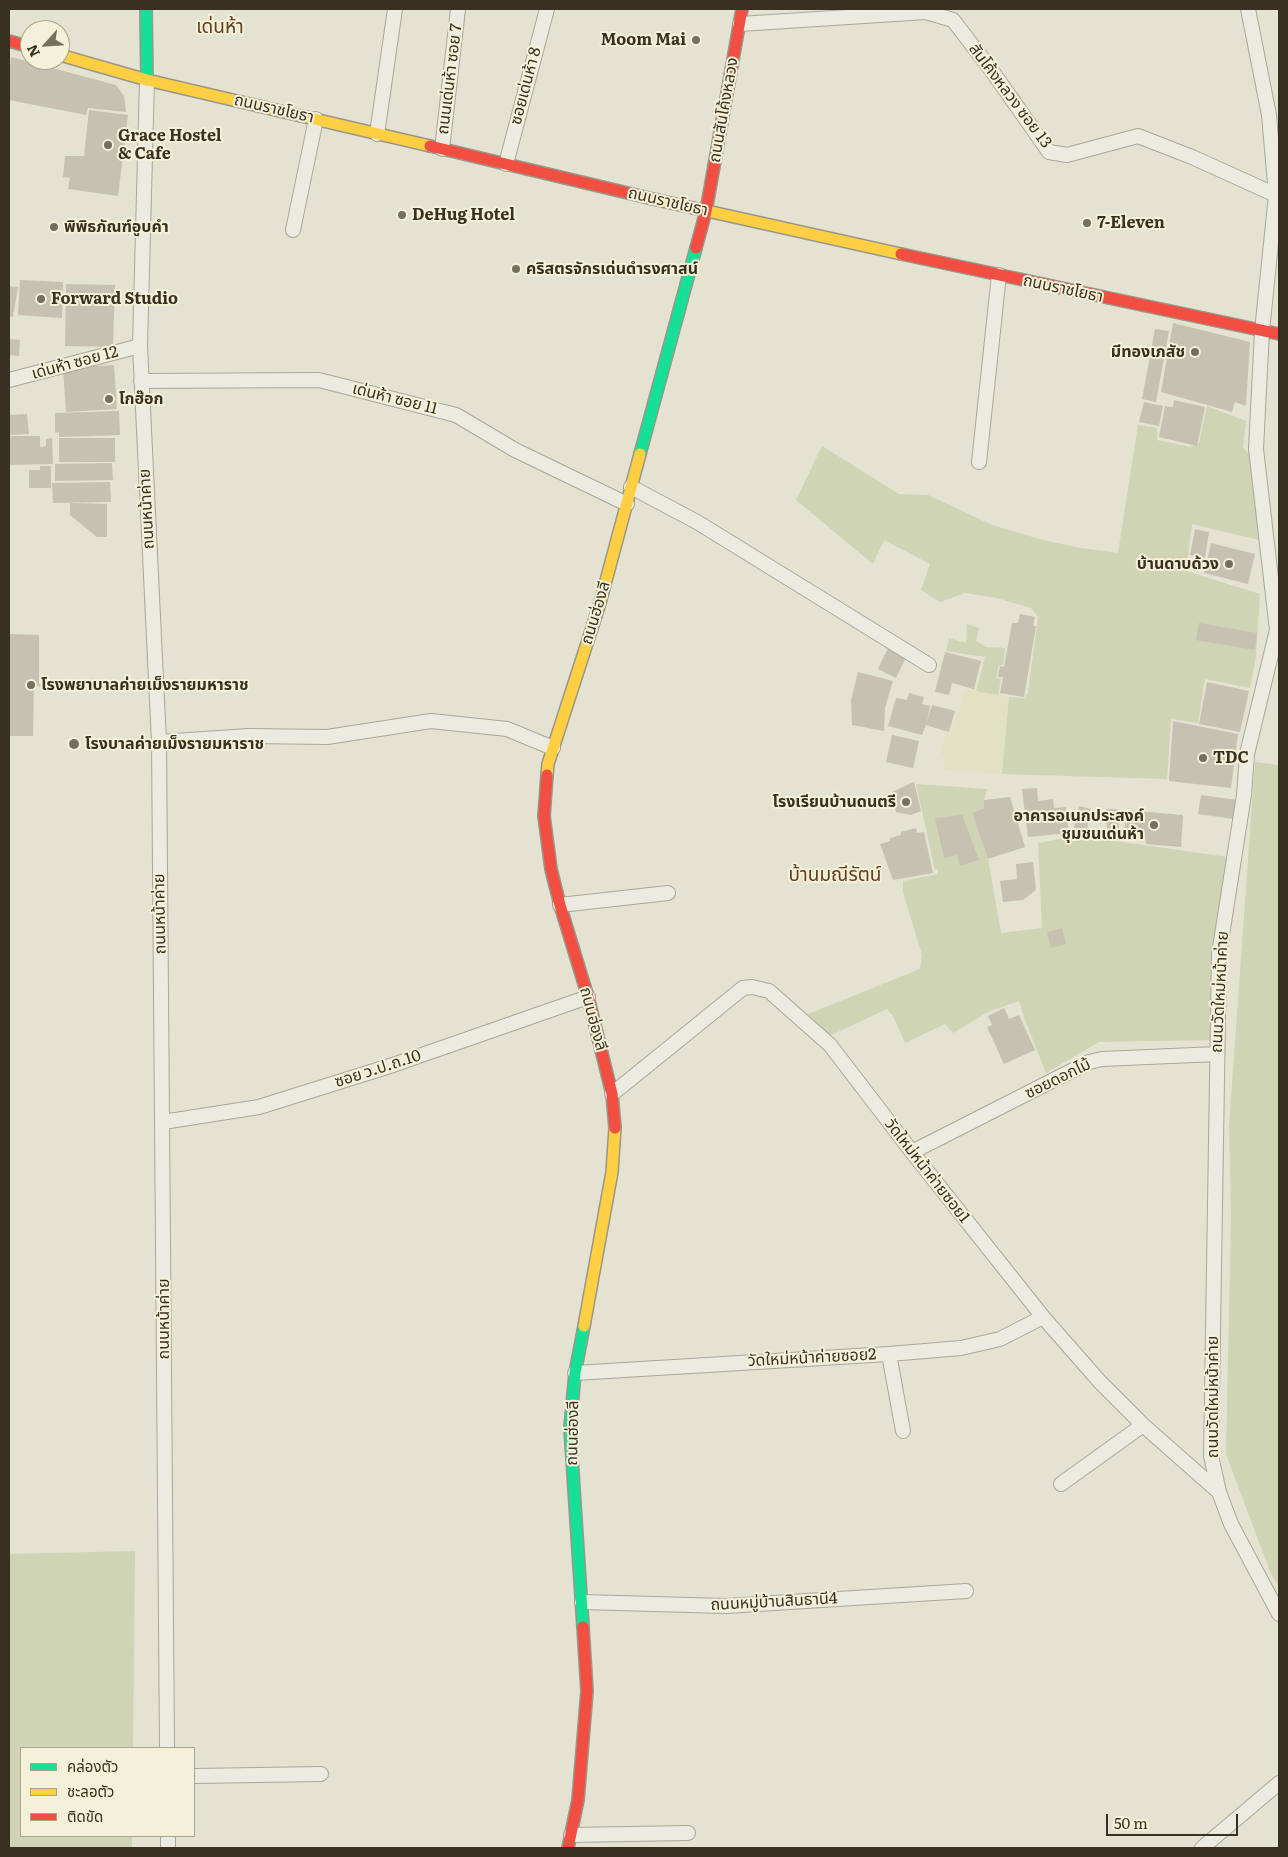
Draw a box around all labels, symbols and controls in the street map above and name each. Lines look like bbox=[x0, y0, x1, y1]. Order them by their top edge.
district label: เด่นห้า bbox=[196, 16, 244, 38]
north arrow bbox=[20, 20, 70, 70]
street label: ถนนเด่นห้า ซอย 7 bbox=[434, 23, 466, 135]
place label: Moom Mai bbox=[601, 30, 686, 50]
marker: Moom Mai bbox=[690, 34, 702, 46]
street label: สันโค้งหลวง ซอย 13 bbox=[964, 40, 1056, 152]
text: N bbox=[21, 41, 44, 61]
street label: ซอยเด่นห้า 8 bbox=[506, 45, 546, 127]
street label: ถนนสันโค้งหลวง bbox=[705, 56, 743, 164]
street label: ถนนราชโยธา bbox=[232, 90, 316, 128]
place label: Grace Hostel & Cafe bbox=[118, 126, 222, 164]
marker: Grace Hostel & Cafe bbox=[102, 139, 114, 151]
street label: ถนนราชโยธา bbox=[626, 183, 710, 221]
place label: DeHug Hotel bbox=[412, 205, 515, 225]
marker: DeHug Hotel bbox=[396, 209, 408, 221]
place label: 7-Eleven bbox=[1097, 213, 1165, 233]
place label: พิพิธภัณฑ์อูบคำ bbox=[64, 217, 169, 237]
marker: 7-Eleven bbox=[1081, 217, 1093, 229]
marker: พิพิธภัณฑ์อูบคำ bbox=[48, 221, 60, 233]
place label: คริสตรจักรเด่นดำรงศาสน์ bbox=[526, 259, 698, 279]
marker: คริสตรจักรเด่นดำรงศาสน์ bbox=[510, 263, 522, 275]
street label: ถนนราชโยธา bbox=[1021, 271, 1105, 307]
place label: Forward Studio bbox=[51, 289, 178, 309]
marker: Forward Studio bbox=[35, 293, 47, 305]
street label: เด่นห้า ซอย 12 bbox=[30, 342, 120, 384]
place label: มีทองเภสัช bbox=[1111, 342, 1185, 362]
marker: มีทองเภสัช bbox=[1189, 346, 1201, 358]
street label: เด่นห้า ซอย 11 bbox=[350, 379, 440, 419]
place label: โกฮ๊อก bbox=[119, 389, 164, 409]
marker: โกฮ๊อก bbox=[103, 393, 115, 405]
street label: ถนนหน้าค่าย bbox=[135, 468, 159, 550]
place label: บ้านดาบด้วง bbox=[1137, 554, 1219, 574]
marker: บ้านดาบด้วง bbox=[1223, 558, 1235, 570]
street label: ถนนฮ่องลี bbox=[577, 579, 615, 647]
place label: โรงพยาบาลค่ายเม็งรายมหาราช bbox=[41, 675, 249, 695]
marker: โรงพยาบาลค่ายเม็งรายมหาราช bbox=[25, 679, 37, 691]
place label: โรงบาลค่ายเม็งรายมหาราช bbox=[85, 734, 264, 754]
marker: โรงบาลค่ายเม็งรายมหาราช bbox=[67, 737, 81, 751]
place label: TDC bbox=[1213, 748, 1249, 768]
marker: TDC bbox=[1197, 752, 1209, 764]
place label: โรงเรียนบ้านดนตรี bbox=[772, 792, 896, 812]
marker: โรงเรียนบ้านดนตรี bbox=[900, 796, 912, 808]
place label: อาคารอเนกประสงค์ ชุมชนเด่นห้า bbox=[1014, 806, 1144, 844]
marker: อาคารอเนกประสงค์ ชุมชนเด่นห้า bbox=[1148, 819, 1160, 831]
district label: บ้านมณีรัตน์ bbox=[789, 864, 881, 886]
street label: ถนนหน้าค่าย bbox=[150, 873, 170, 955]
street label: ถนนวัดใหม่หน้าค่าย bbox=[1207, 930, 1233, 1054]
street label: ถนนฮ่องลี bbox=[575, 985, 611, 1053]
street label: ซอย ว.ป.ถ.10 bbox=[332, 1046, 424, 1092]
street label: ซอยดอกไม้ bbox=[1022, 1055, 1094, 1103]
street label: วัดใหม่หน้าค่ายซอย1 bbox=[880, 1115, 974, 1227]
street label: ถนนหน้าค่าย bbox=[154, 1279, 174, 1359]
street label: ถนนวัดใหม่หน้าค่าย bbox=[1203, 1336, 1223, 1458]
street label: วัดใหม่หน้าค่ายซอย2 bbox=[747, 1345, 877, 1371]
street label: ถนนฮ่องลี bbox=[563, 1400, 583, 1466]
street label: ถนนหมู่บ้านสินธานี4 bbox=[710, 1589, 838, 1615]
legend bbox=[20, 1747, 195, 1837]
text: คล่องตัว bbox=[67, 1754, 118, 1777]
text: ชะลอตัว bbox=[67, 1779, 114, 1802]
text: ติดขัด bbox=[67, 1804, 103, 1827]
scale bar bbox=[1108, 1804, 1240, 1836]
text: 50 m bbox=[1114, 1811, 1148, 1834]

